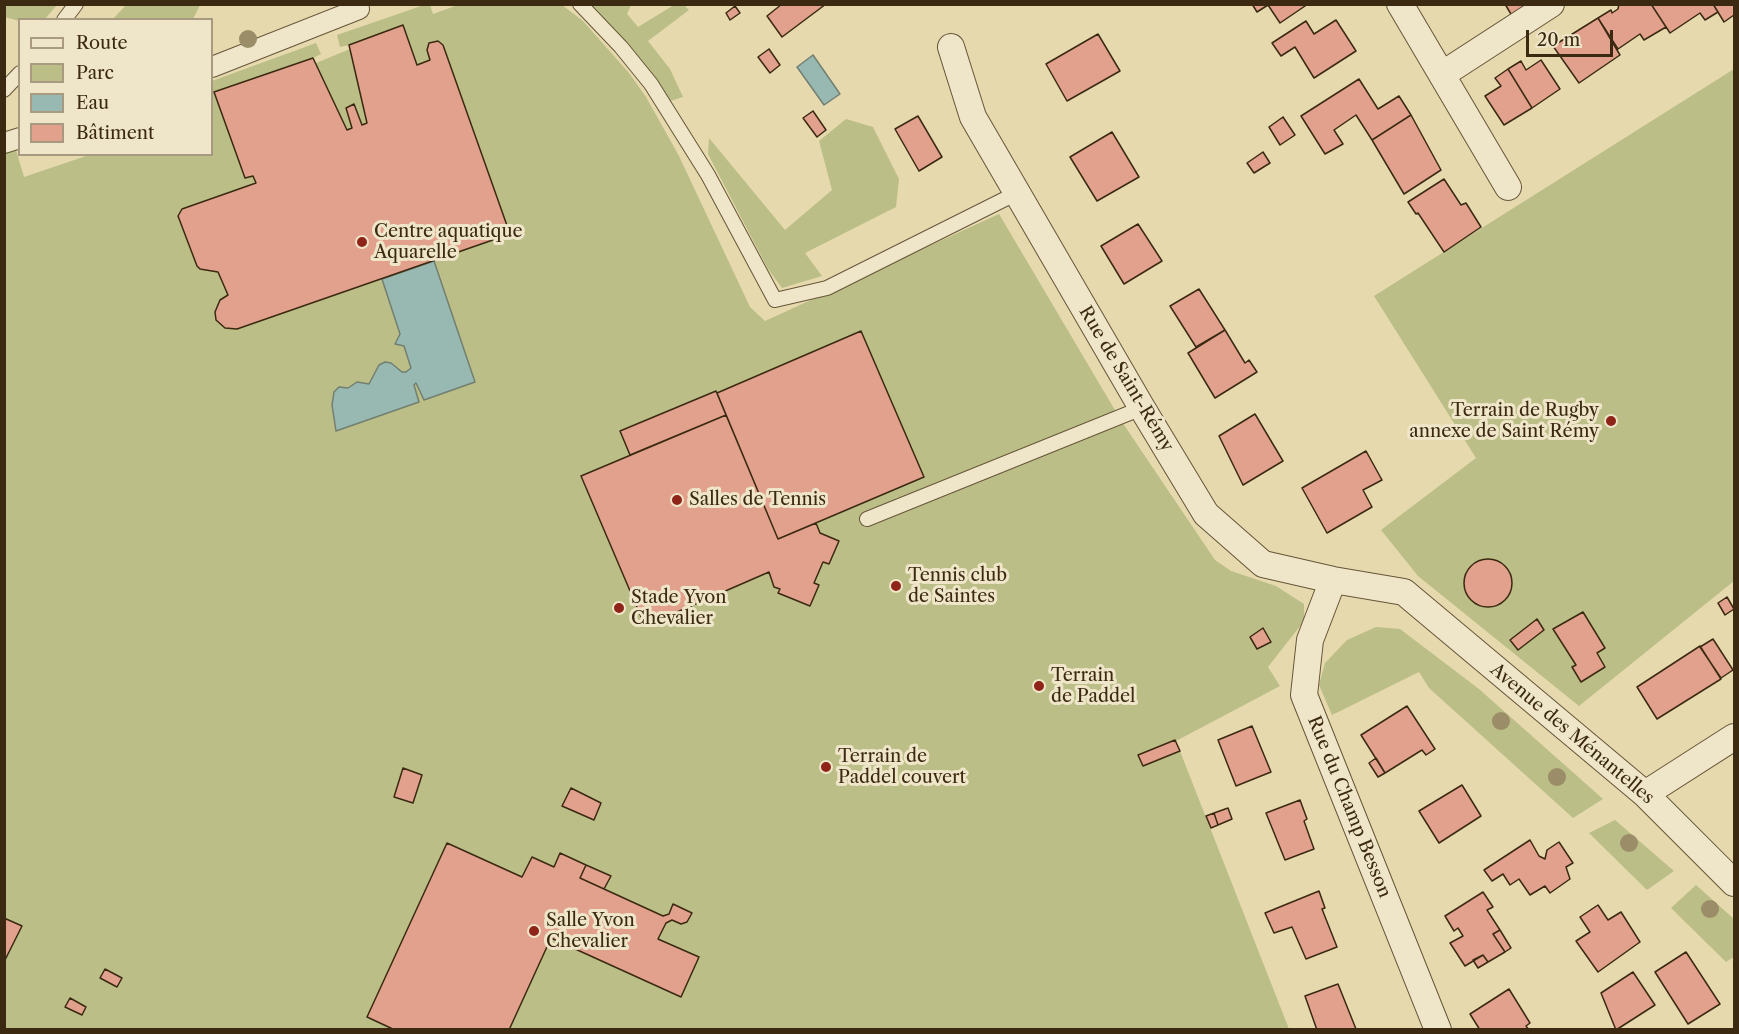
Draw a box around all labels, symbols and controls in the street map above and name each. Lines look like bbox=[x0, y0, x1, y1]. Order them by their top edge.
legend bbox=[18, 18, 213, 156]
scale bar bbox=[1529, 18, 1616, 56]
text: 20 m bbox=[1537, 29, 1580, 51]
text: Route bbox=[76, 32, 128, 54]
text: Parc bbox=[76, 62, 114, 84]
text: Eau bbox=[76, 92, 109, 114]
text: Bâtiment bbox=[76, 122, 154, 144]
place label: Centre aquatique Aquarelle bbox=[374, 221, 523, 264]
marker: Centre aquatique Aquarelle bbox=[355, 235, 369, 249]
street label: Rue de Saint-Rémy bbox=[1074, 302, 1178, 456]
place label: Terrain de Rugby annexe de Saint Rémy bbox=[1409, 400, 1599, 442]
marker: Terrain de Rugby annexe de Saint Rémy bbox=[1604, 414, 1618, 428]
place label: Salles de Tennis bbox=[689, 489, 826, 511]
marker: Salles de Tennis bbox=[670, 493, 684, 507]
place label: Tennis club de Saintes bbox=[908, 565, 1007, 608]
marker: Tennis club de Saintes bbox=[889, 579, 903, 593]
place label: Stade Yvon Chevalier bbox=[631, 587, 727, 630]
marker: Stade Yvon Chevalier bbox=[612, 601, 626, 615]
street label: Avenue des Ménantelles bbox=[1486, 659, 1658, 809]
place label: Terrain de Paddel bbox=[1051, 665, 1135, 708]
marker: Terrain de Paddel bbox=[1032, 679, 1046, 693]
street label: Rue du Champ Besson bbox=[1303, 713, 1395, 901]
place label: Terrain de Paddel couvert bbox=[838, 746, 966, 789]
marker: Terrain de Paddel couvert bbox=[819, 760, 833, 774]
place label: Salle Yvon Chevalier bbox=[546, 910, 635, 952]
marker: Salle Yvon Chevalier bbox=[527, 924, 541, 938]

